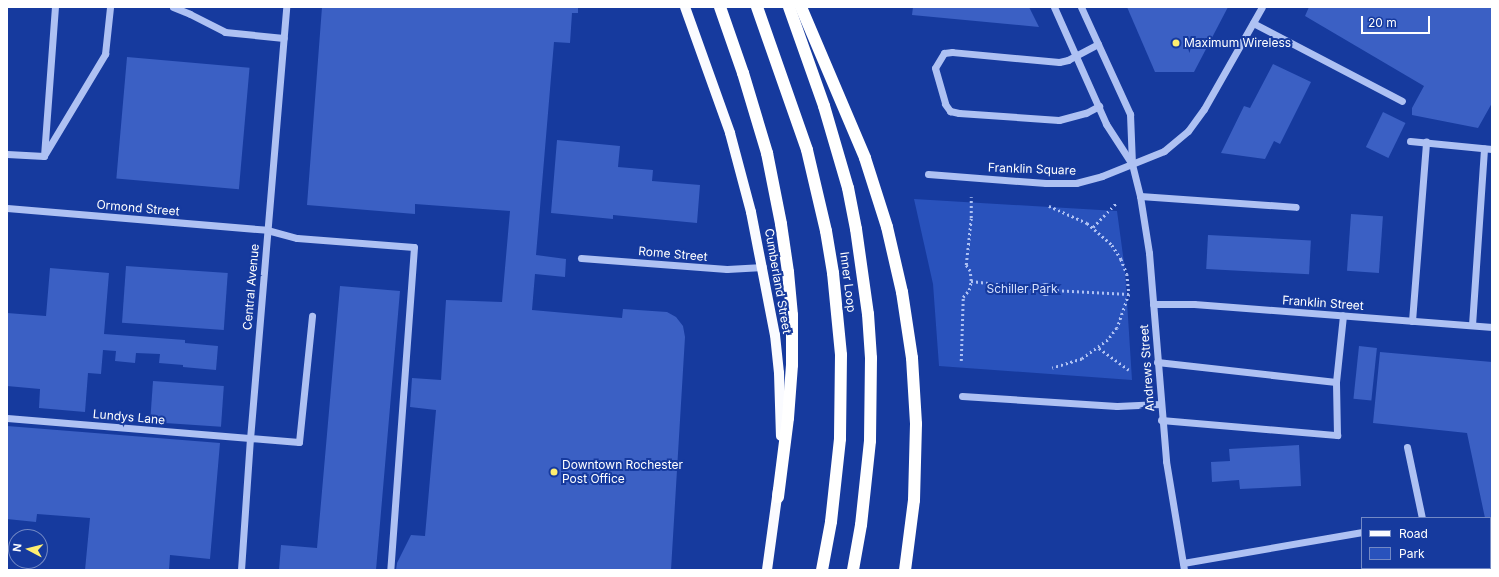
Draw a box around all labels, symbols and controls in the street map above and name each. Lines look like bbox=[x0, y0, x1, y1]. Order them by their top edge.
scale bar bbox=[1363, 8, 1432, 34]
text: 20 m bbox=[1368, 15, 1397, 30]
place label: Maximum Wireless bbox=[1184, 36, 1291, 50]
marker: Maximum Wireless bbox=[1171, 38, 1181, 48]
street label: Franklin Square bbox=[988, 160, 1076, 178]
street label: Ormond Street bbox=[96, 197, 180, 219]
street label: Cumberland Street bbox=[762, 227, 794, 335]
street label: Central Avenue bbox=[240, 243, 262, 331]
street label: Rome Street bbox=[638, 244, 708, 264]
street label: Inner Loop bbox=[837, 251, 859, 313]
park label: Schiller Park bbox=[987, 282, 1057, 296]
street label: Franklin Street bbox=[1282, 293, 1364, 313]
street label: Andrews Street bbox=[1137, 324, 1157, 412]
street label: Lundys Lane bbox=[92, 407, 166, 427]
place label: Downtown Rochester Post Office bbox=[562, 458, 683, 486]
marker: Downtown Rochester Post Office bbox=[549, 467, 559, 477]
legend bbox=[1361, 517, 1491, 569]
text: Road bbox=[1399, 526, 1428, 541]
north arrow bbox=[8, 529, 48, 569]
text: N bbox=[10, 543, 25, 553]
text: Park bbox=[1399, 546, 1425, 561]

